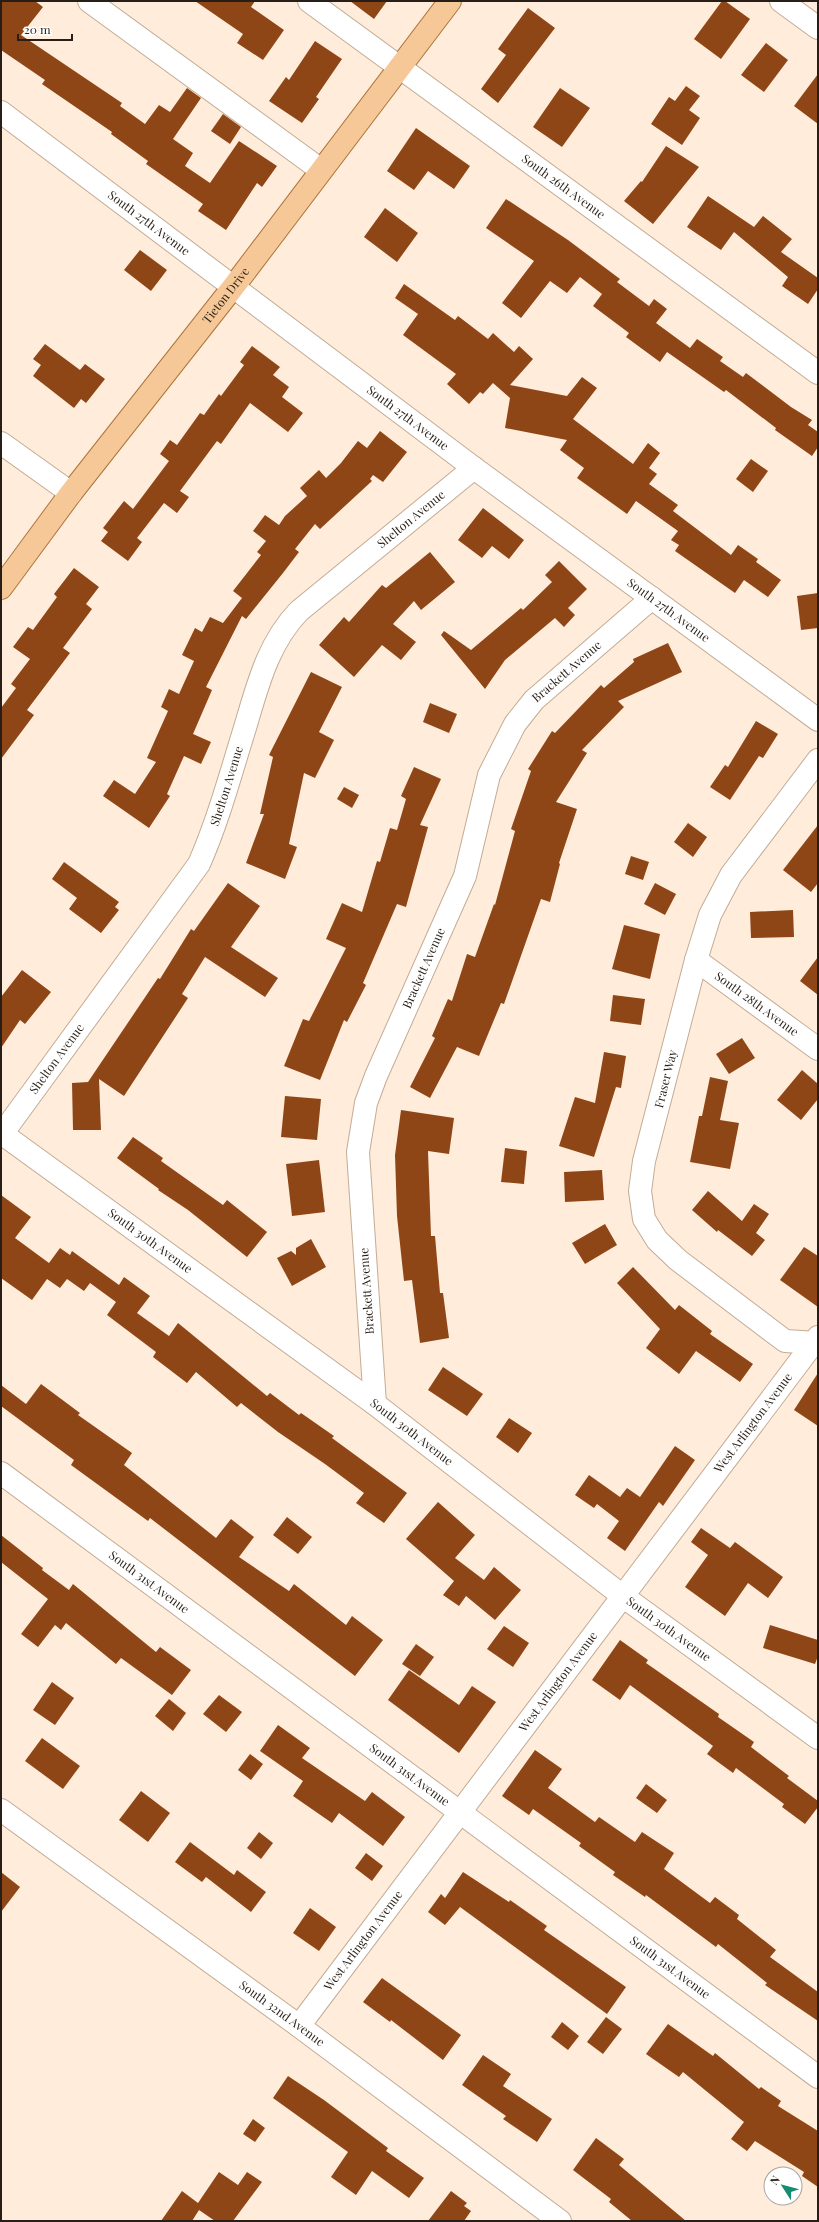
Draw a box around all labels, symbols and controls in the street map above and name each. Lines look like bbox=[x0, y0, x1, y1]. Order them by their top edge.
scale bar bbox=[18, 16, 72, 42]
text: 20 m bbox=[24, 21, 51, 37]
street label: South 26th Avenue bbox=[519, 150, 609, 222]
street label: South 27th Avenue bbox=[105, 186, 194, 258]
street label: Tieton Drive bbox=[198, 264, 252, 327]
street label: South 27th Avenue bbox=[364, 381, 452, 453]
street label: Shelton Avenue bbox=[373, 486, 448, 551]
street label: South 27th Avenue bbox=[625, 574, 713, 645]
street label: Brackett Avenue bbox=[528, 636, 604, 705]
street label: Shelton Avenue bbox=[206, 744, 246, 828]
street label: Brackett Avenue bbox=[398, 925, 448, 1011]
street label: South 28th Avenue bbox=[712, 967, 802, 1039]
street label: Shelton Avenue bbox=[25, 1020, 87, 1097]
street label: Fraser Way bbox=[650, 1048, 680, 1110]
street label: South 30th Avenue bbox=[105, 1204, 196, 1276]
street label: Brackett Avenue bbox=[355, 1247, 377, 1335]
street label: West Arlington Avenue bbox=[709, 1369, 795, 1476]
street label: South 30th Avenue bbox=[368, 1394, 457, 1469]
street label: South 31st Avenue bbox=[106, 1547, 193, 1617]
street label: South 30th Avenue bbox=[624, 1593, 715, 1665]
street label: West Arlington Avenue bbox=[514, 1628, 600, 1735]
street label: South 31st Avenue bbox=[367, 1739, 453, 1809]
street label: West Arlington Avenue bbox=[319, 1887, 405, 1994]
street label: South 31st Avenue bbox=[627, 1932, 714, 2002]
street label: South 32nd Avenue bbox=[237, 1976, 328, 2050]
north arrow bbox=[763, 2166, 803, 2206]
text: N bbox=[766, 2172, 783, 2187]

